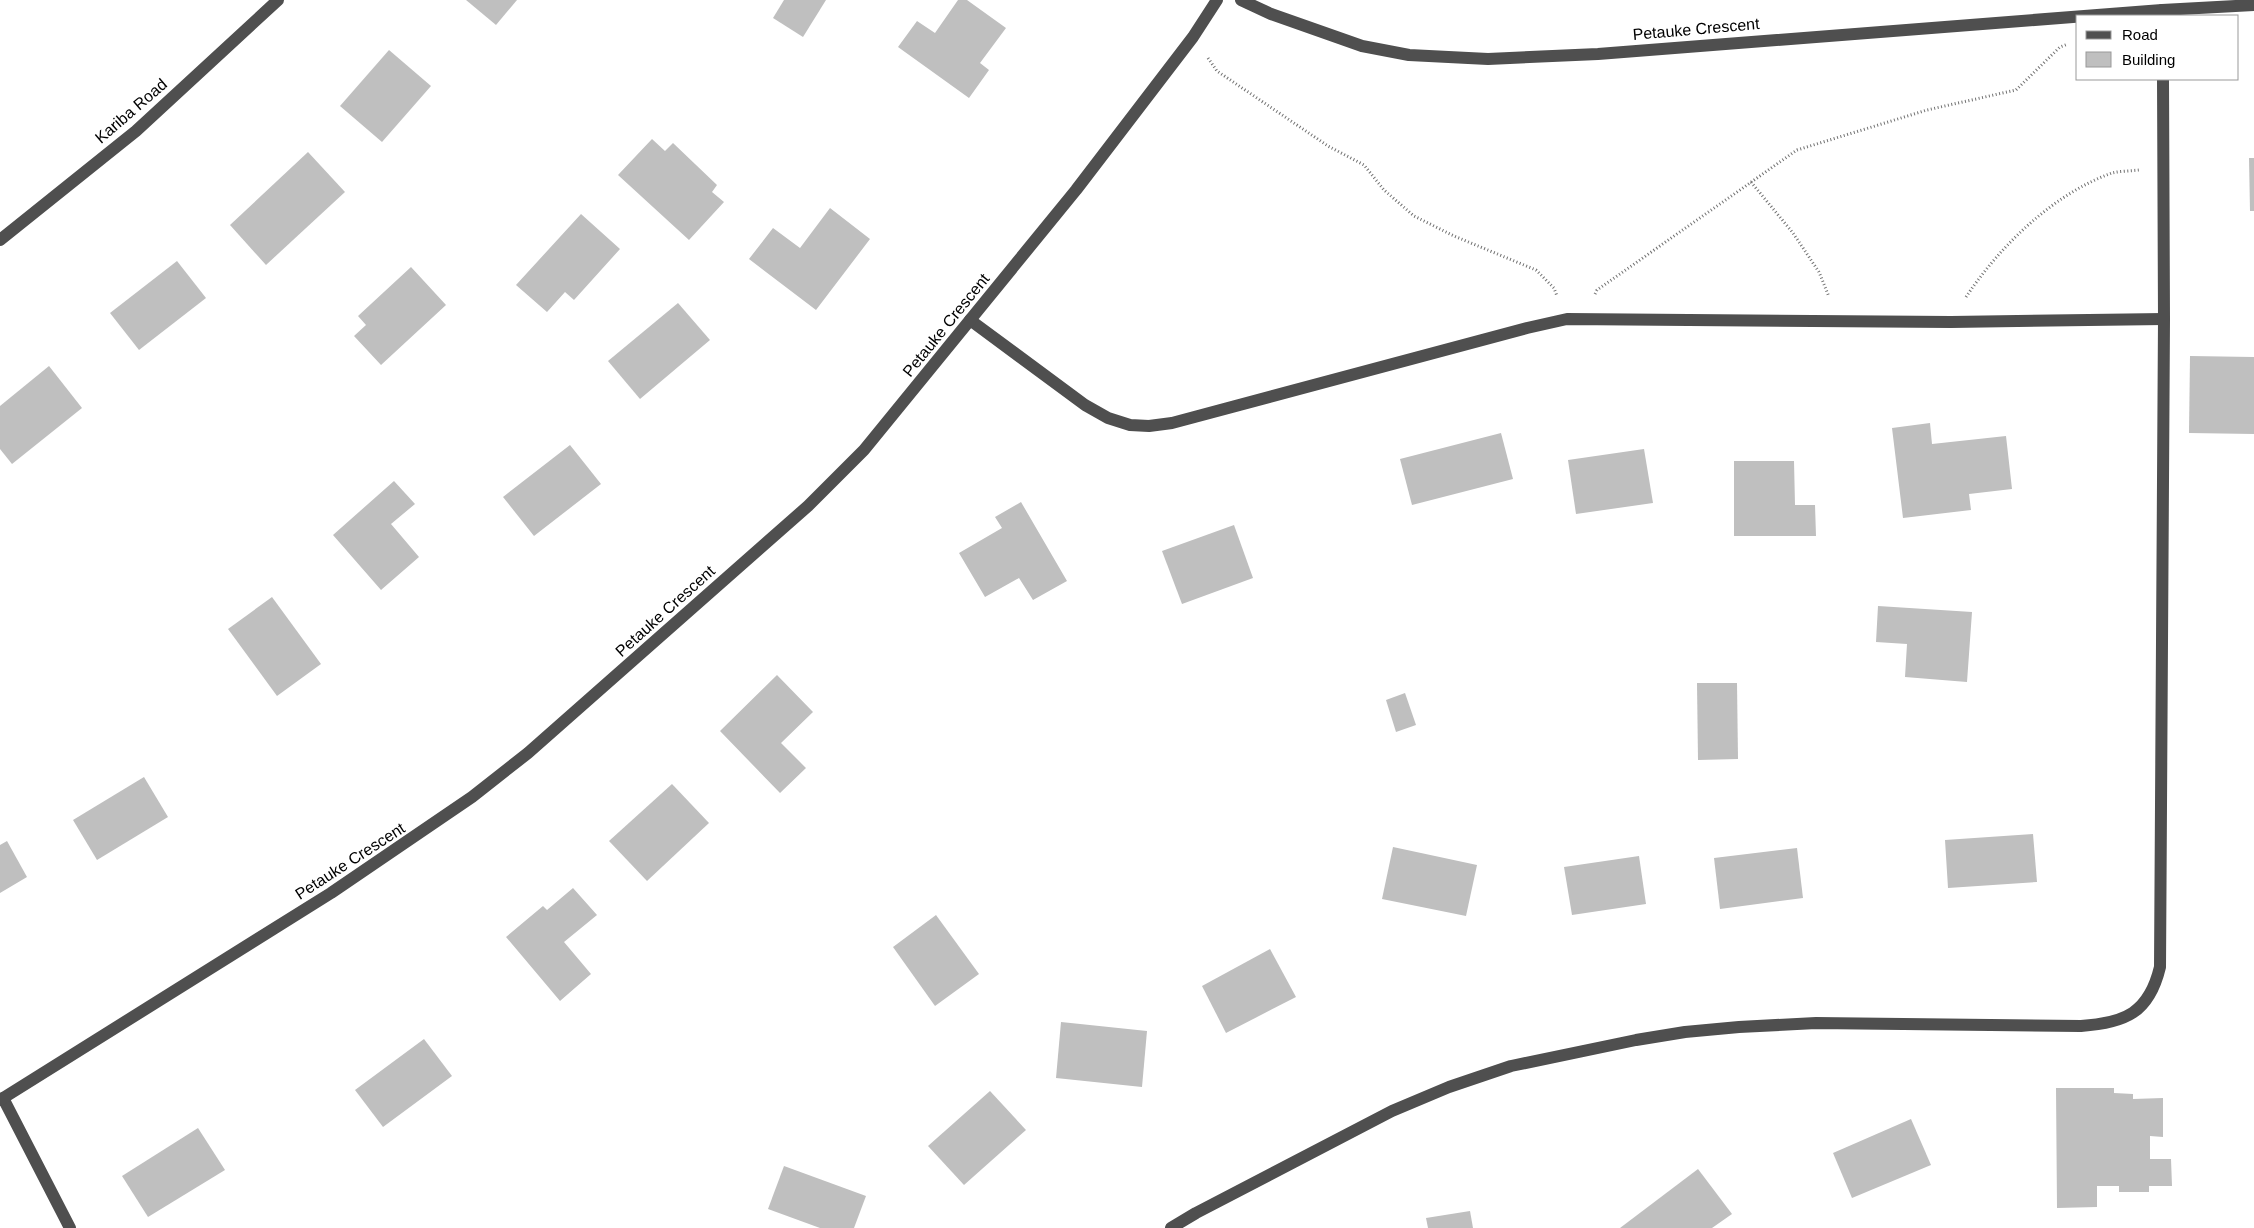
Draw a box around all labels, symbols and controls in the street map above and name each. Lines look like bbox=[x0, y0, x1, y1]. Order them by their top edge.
street label: Petauke Crescent bbox=[1632, 15, 1761, 43]
legend bbox=[2076, 15, 2239, 80]
text: Road bbox=[2122, 26, 2158, 43]
text: Building bbox=[2122, 51, 2175, 68]
street label: Kariba Road bbox=[92, 75, 170, 147]
street label: Petauke Crescent bbox=[899, 270, 993, 380]
street label: Petauke Crescent bbox=[612, 562, 718, 660]
street label: Petauke Crescent bbox=[292, 819, 408, 903]

